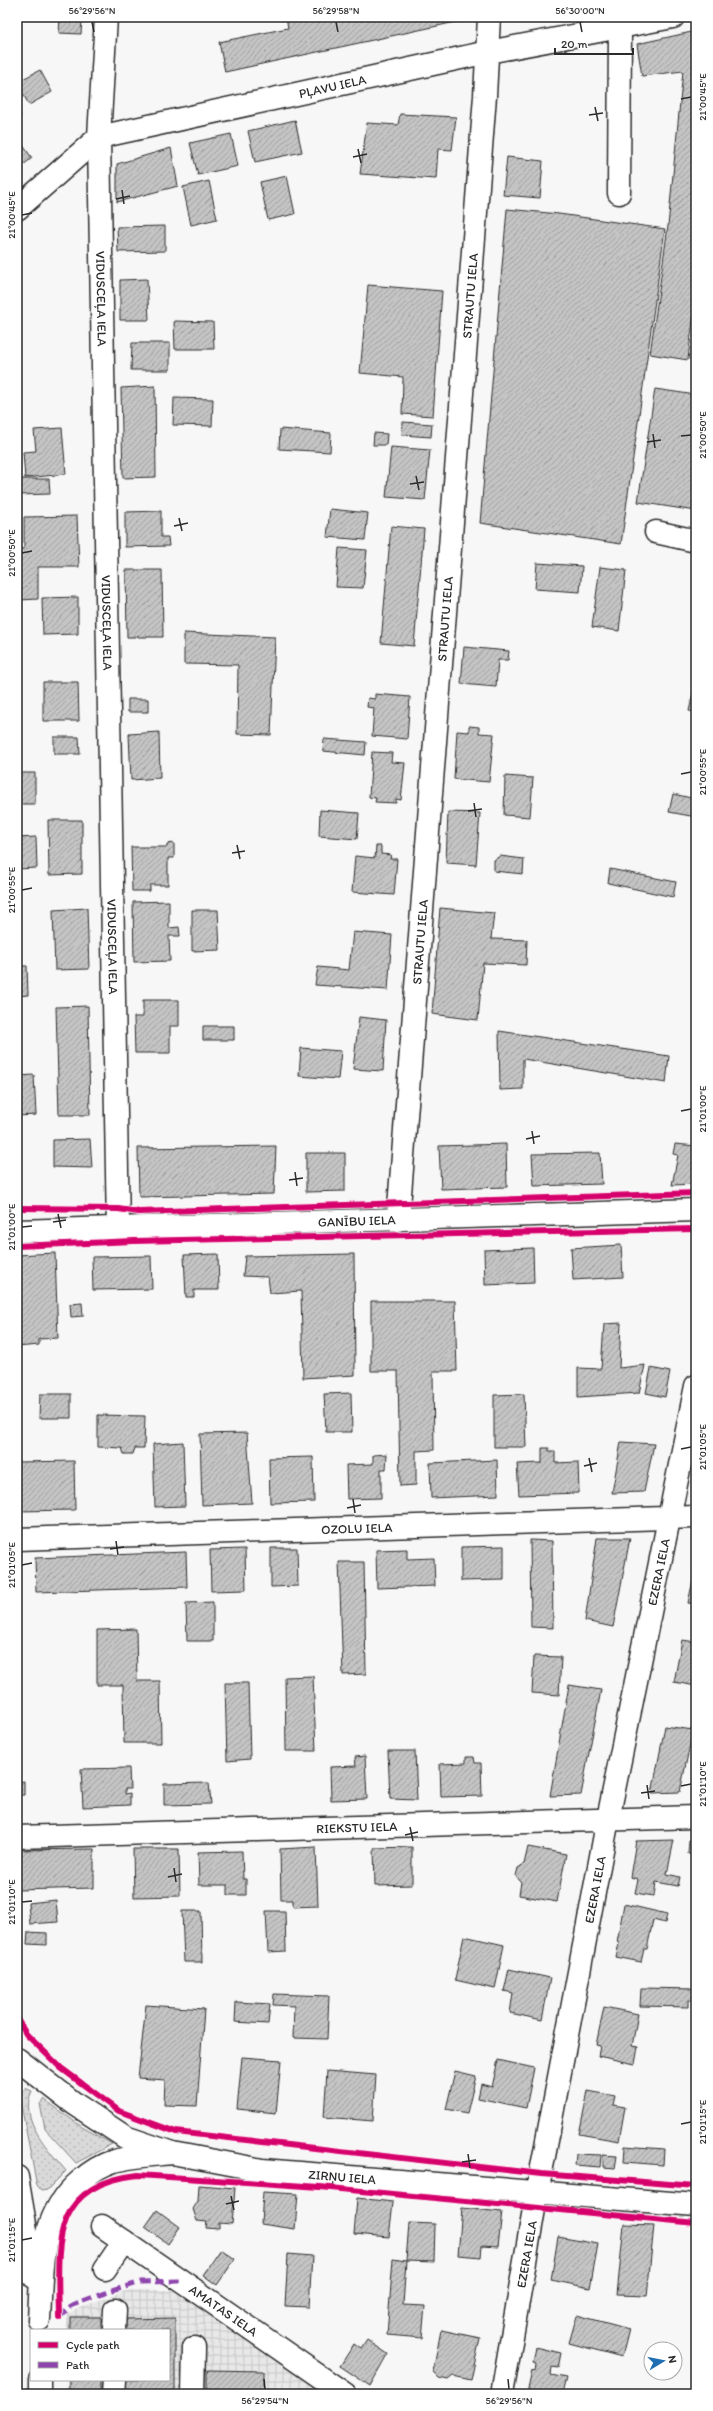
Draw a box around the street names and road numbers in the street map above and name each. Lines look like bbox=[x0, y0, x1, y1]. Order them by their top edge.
street label: PĻAVU IELA bbox=[297, 72, 368, 101]
street label: VIDUSCEĻA IELA bbox=[93, 251, 110, 347]
street label: STRAUTU IELA bbox=[459, 252, 481, 339]
street label: VIDUSCEĻA IELA bbox=[99, 575, 115, 671]
street label: STRAUTU IELA bbox=[434, 575, 456, 662]
street label: STRAUTU IELA bbox=[409, 898, 431, 985]
street label: VIDUSCEĻA IELA bbox=[104, 899, 121, 995]
street label: GANĪBU IELA bbox=[318, 1212, 397, 1230]
street label: OZOLU IELA bbox=[321, 1520, 393, 1537]
street label: EZERA IELA bbox=[645, 1536, 673, 1607]
street label: RIEKSTU IELA bbox=[316, 1819, 398, 1836]
street label: EZERA IELA bbox=[581, 1854, 609, 1924]
street label: ZIRŅU IELA bbox=[308, 2167, 377, 2187]
street label: EZERA IELA bbox=[513, 2219, 540, 2289]
street label: AMATAS IELA bbox=[186, 2282, 261, 2340]

